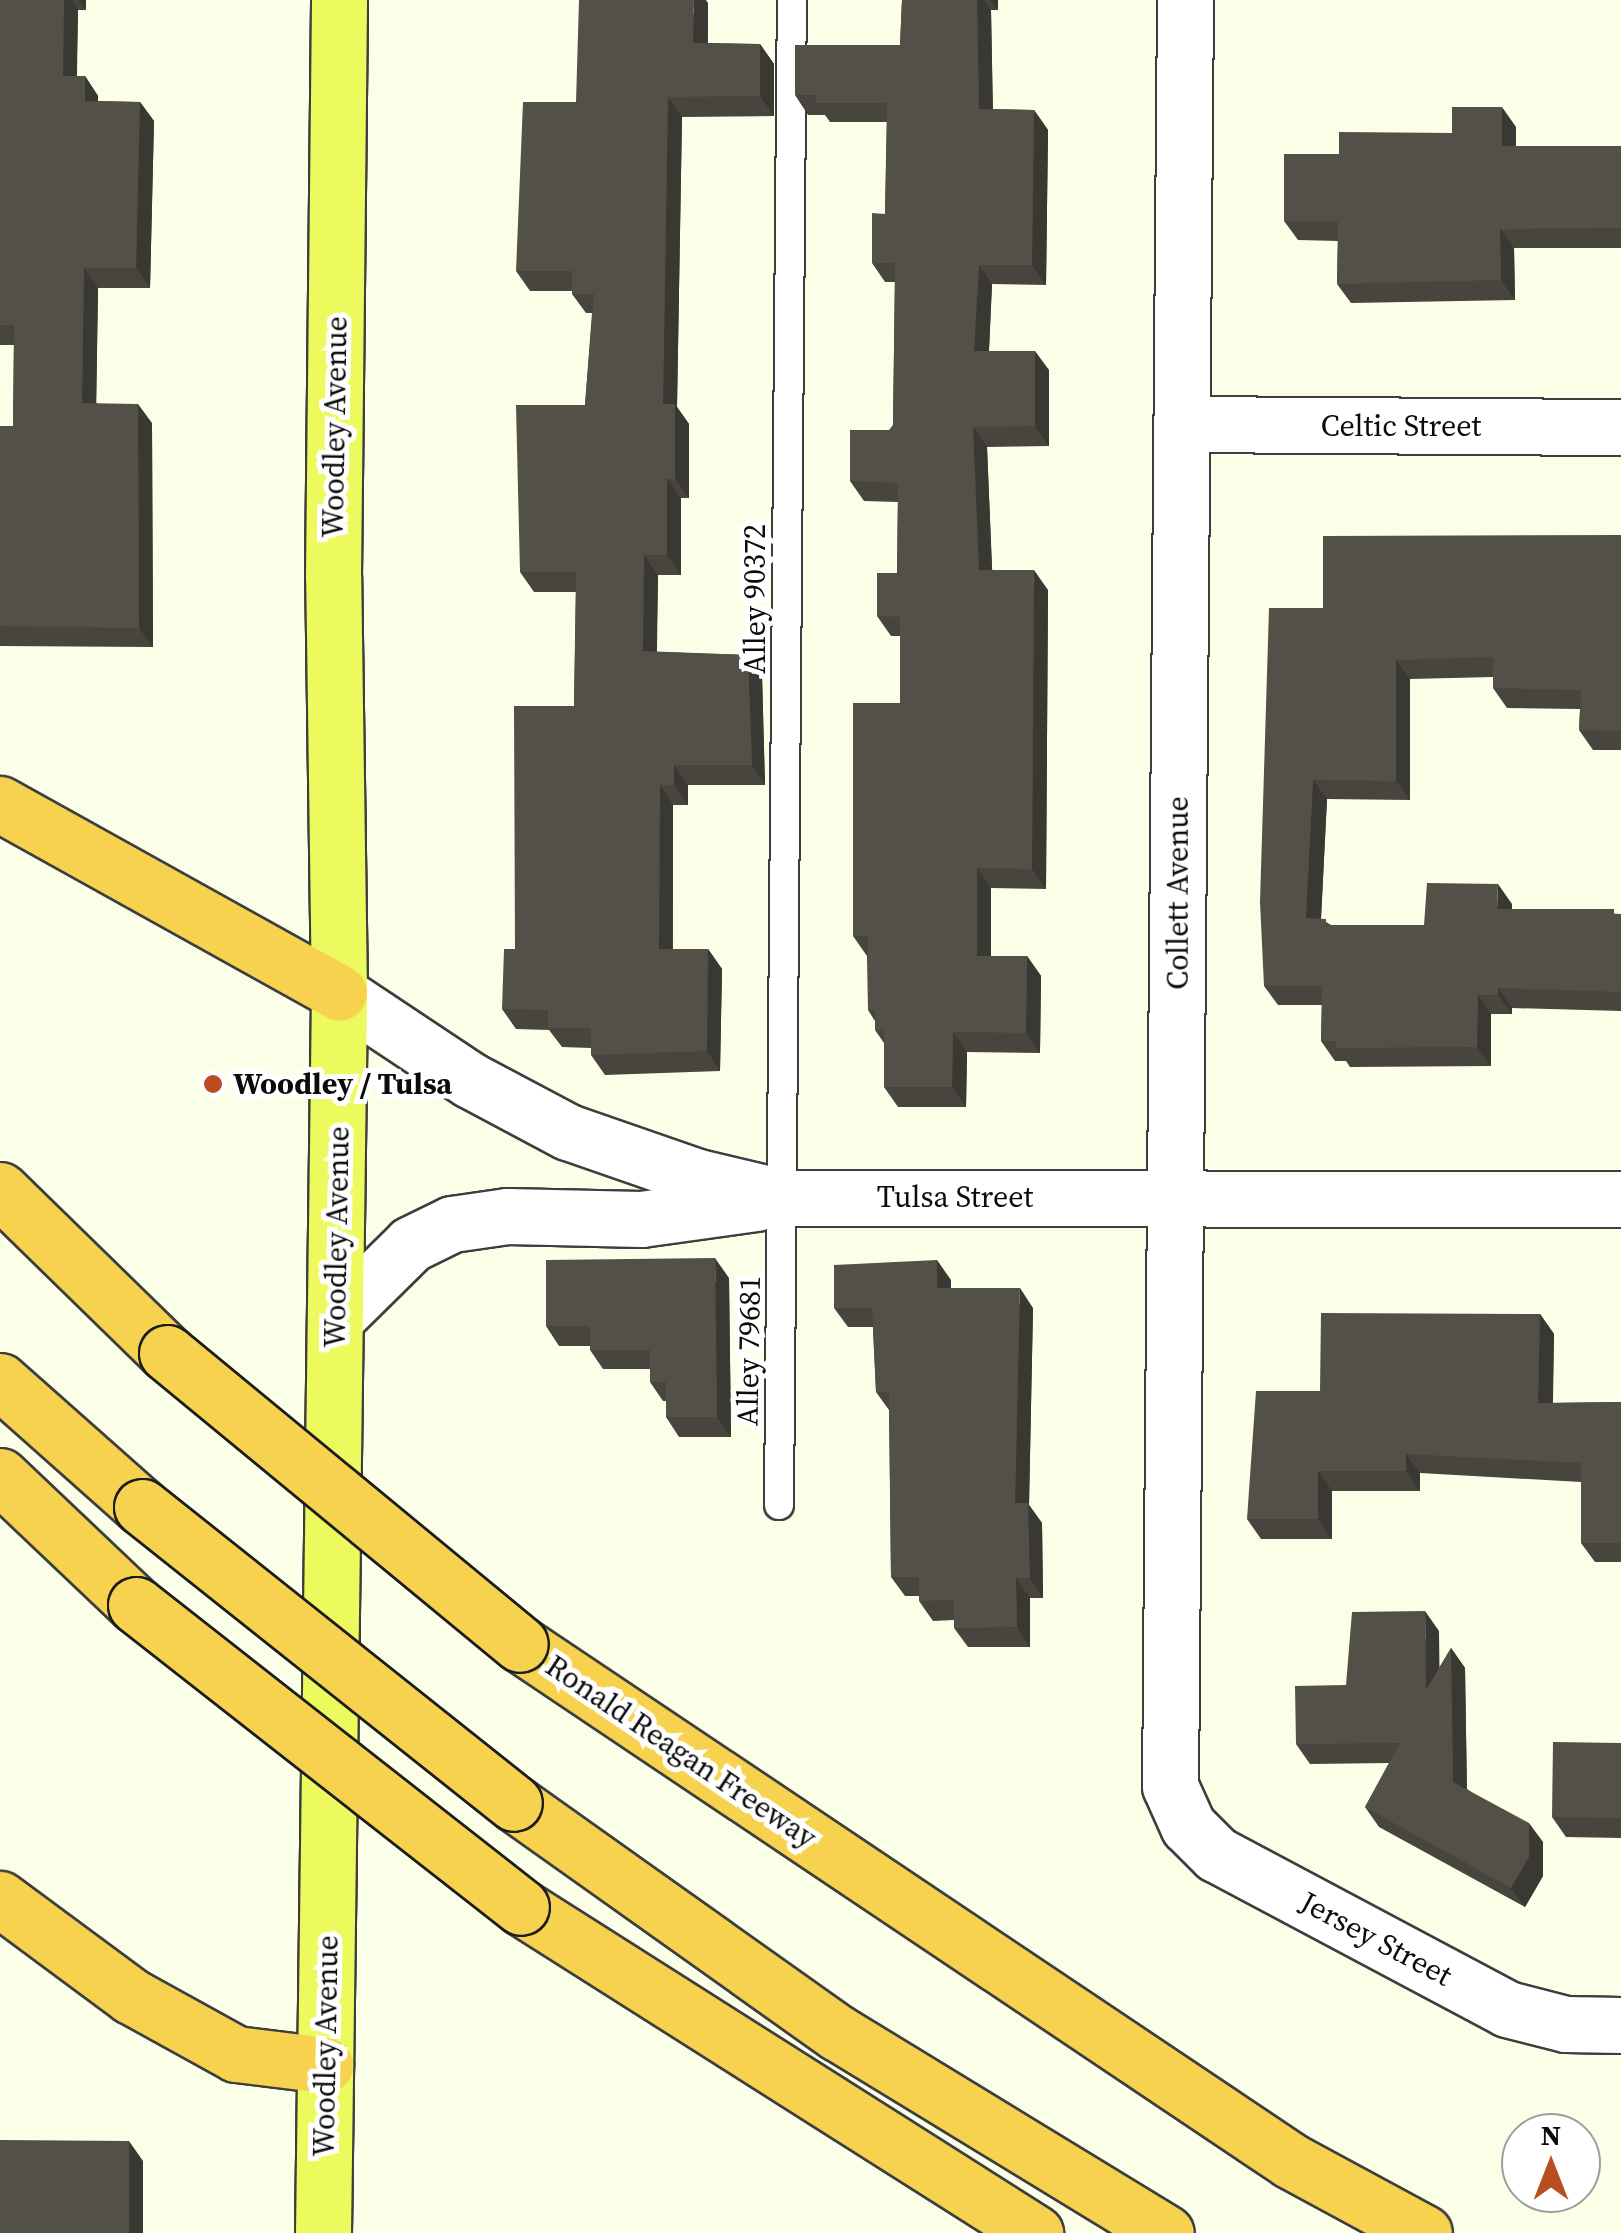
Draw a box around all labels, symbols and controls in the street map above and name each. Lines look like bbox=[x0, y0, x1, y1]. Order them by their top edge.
street label: Woodley Avenue bbox=[315, 316, 355, 538]
street label: Celtic Street bbox=[1321, 408, 1481, 444]
street label: Alley 90372 bbox=[737, 524, 773, 674]
street label: Collett Avenue bbox=[1160, 796, 1196, 990]
place label: Woodley / Tulsa bbox=[233, 1066, 452, 1102]
marker: Woodley / Tulsa bbox=[202, 1073, 224, 1095]
street label: Woodley Avenue bbox=[317, 1126, 357, 1348]
street label: Tulsa Street bbox=[877, 1179, 1033, 1215]
street label: Alley 79681 bbox=[730, 1276, 768, 1426]
street label: Ronald Reagan Freeway bbox=[539, 1648, 823, 1856]
street label: Jersey Street bbox=[1294, 1884, 1458, 1994]
street label: Woodley Avenue bbox=[306, 1935, 346, 2157]
north arrow bbox=[1501, 2113, 1601, 2213]
text: N bbox=[1541, 2116, 1561, 2154]

